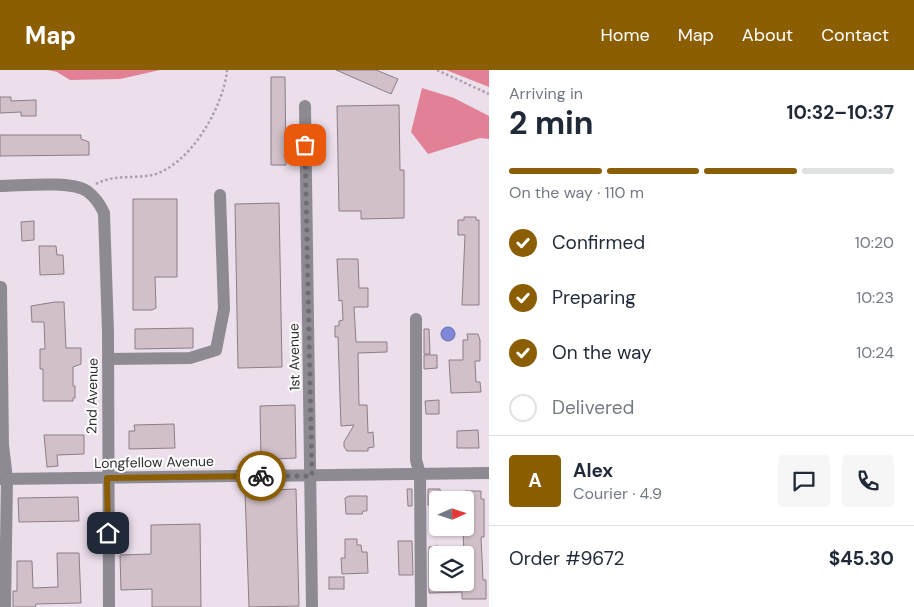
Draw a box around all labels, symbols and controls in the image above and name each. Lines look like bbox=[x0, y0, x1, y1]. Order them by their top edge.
text: Map bbox=[25, 20, 76, 51]
text: Home bbox=[600, 23, 650, 47]
text: Map bbox=[678, 23, 714, 47]
text: About bbox=[742, 23, 793, 47]
text: Contact bbox=[821, 23, 889, 47]
text: Arriving in bbox=[509, 83, 583, 104]
text: 10:32–10:37 bbox=[787, 100, 894, 125]
text: 2 min bbox=[509, 102, 594, 144]
pin bbox=[284, 124, 326, 166]
icon: bag bbox=[291, 131, 319, 159]
text: On the way · 110 m bbox=[509, 182, 644, 203]
icon: check bbox=[509, 229, 537, 257]
text: Confirmed bbox=[552, 230, 645, 255]
text: 10:20 bbox=[855, 232, 894, 253]
icon: check bbox=[509, 284, 537, 312]
text: Preparing bbox=[552, 285, 636, 310]
text: 10:23 bbox=[856, 287, 894, 308]
street label: 1st Avenue bbox=[284, 323, 304, 391]
icon: check bbox=[509, 339, 537, 367]
text: On the way bbox=[552, 340, 652, 365]
text: 10:24 bbox=[856, 342, 894, 363]
street label: 2nd Avenue bbox=[82, 358, 102, 434]
text: Delivered bbox=[552, 395, 634, 420]
courier bbox=[236, 451, 286, 501]
street label: Longfellow Avenue bbox=[94, 452, 214, 472]
button: chat bbox=[778, 455, 830, 507]
button: phone bbox=[842, 455, 894, 507]
text: Alex bbox=[573, 458, 613, 483]
icon: bike bbox=[247, 462, 275, 490]
text: A bbox=[528, 468, 542, 493]
text: Courier · 4.9 bbox=[573, 483, 662, 504]
north arrow bbox=[429, 491, 474, 536]
map controls bbox=[429, 491, 474, 591]
pin bbox=[87, 512, 129, 554]
icon: home bbox=[94, 519, 122, 547]
button: layers bbox=[429, 546, 474, 591]
text: Order #9672 bbox=[509, 546, 624, 571]
text: $45.30 bbox=[829, 546, 894, 571]

